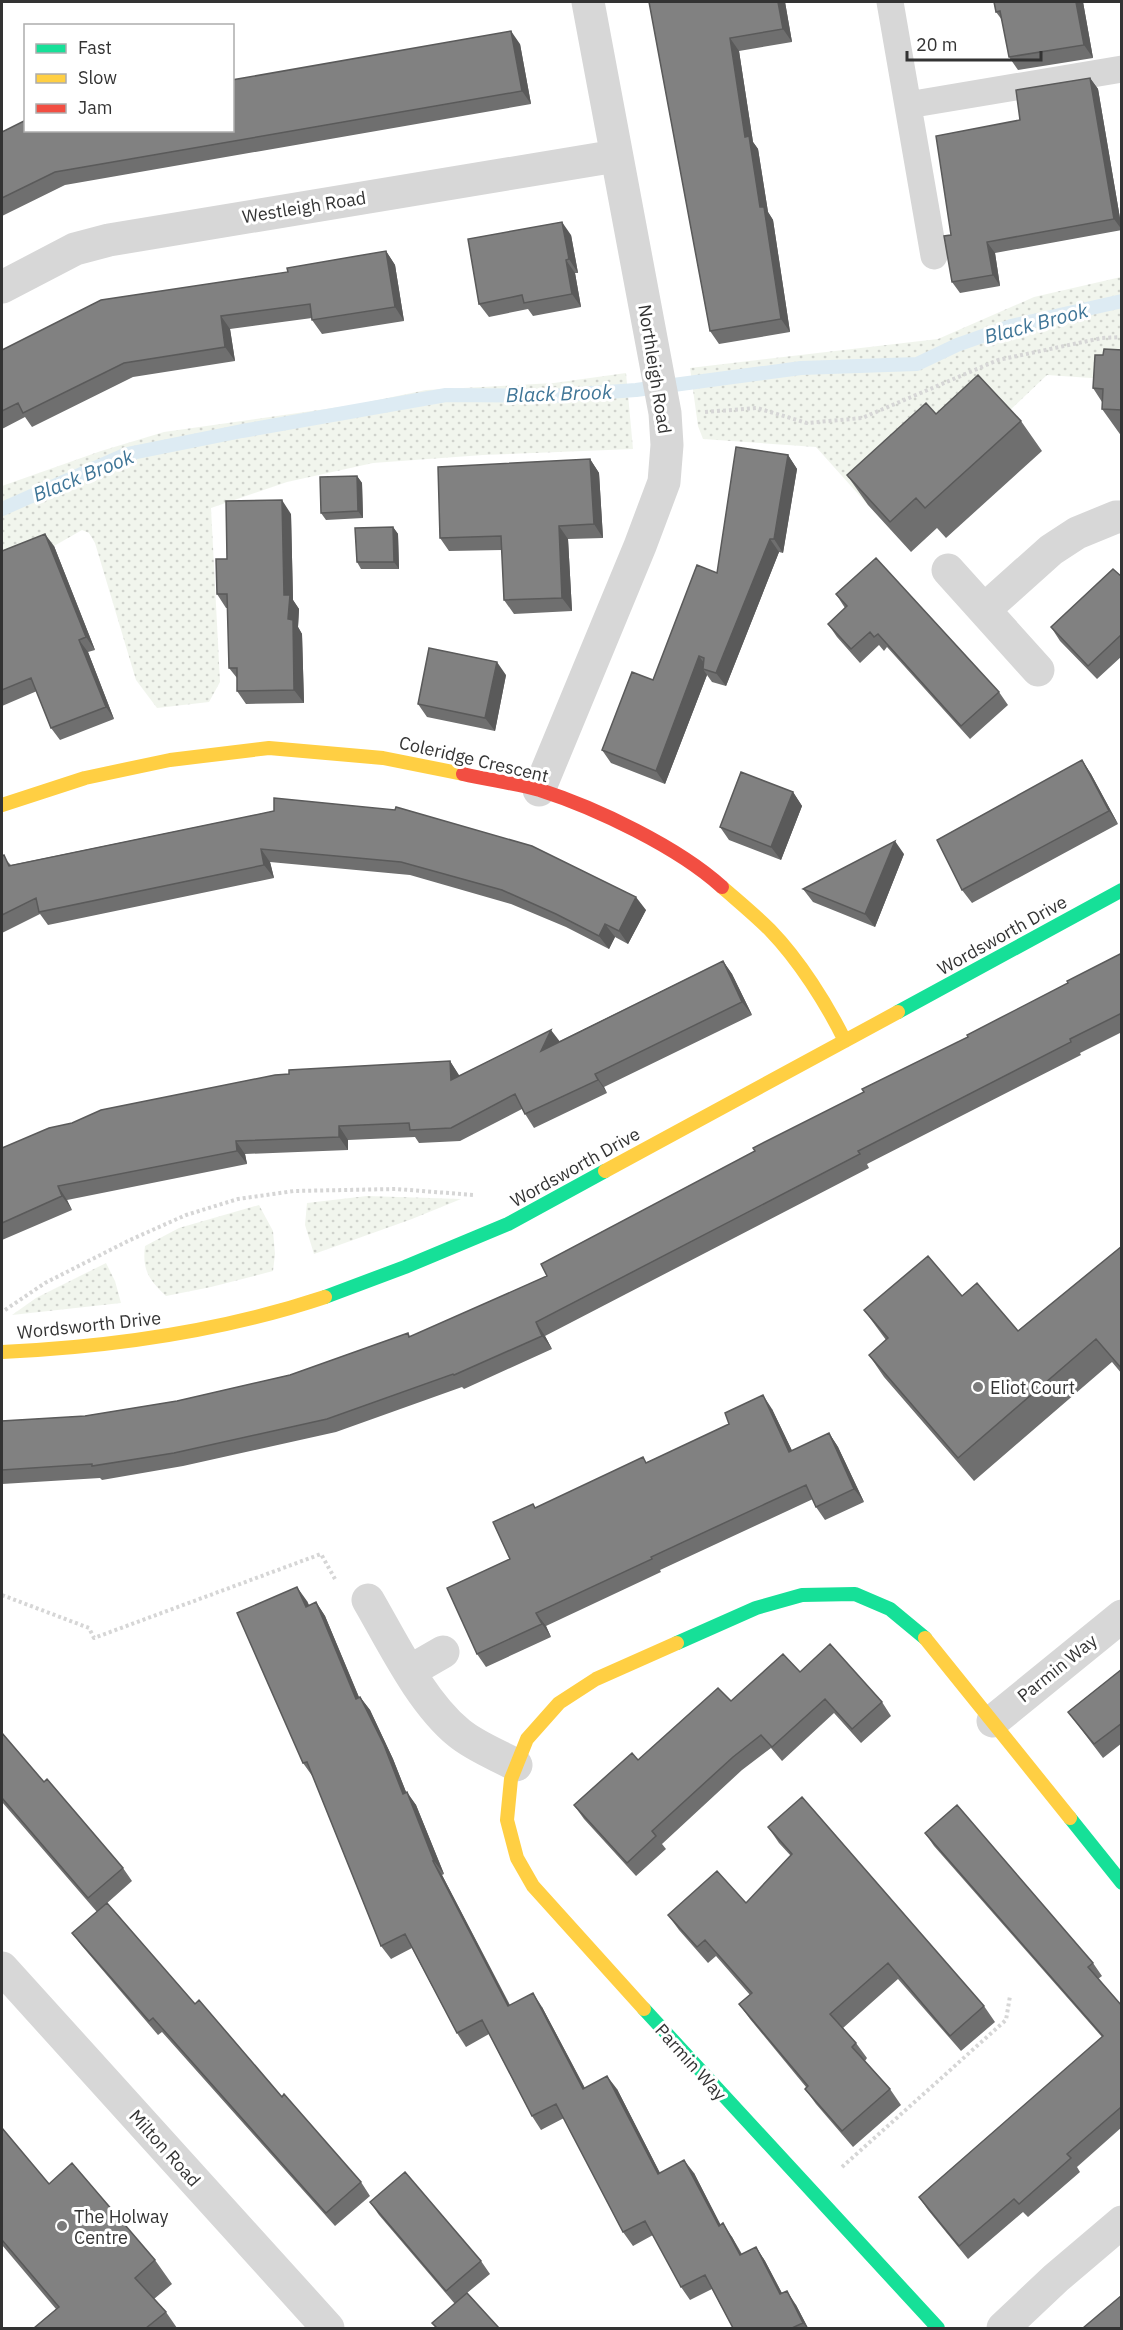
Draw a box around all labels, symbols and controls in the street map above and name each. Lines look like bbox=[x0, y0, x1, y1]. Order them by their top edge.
legend bbox=[24, 24, 234, 132]
scale bar bbox=[907, 24, 1040, 62]
text: 20 m bbox=[916, 33, 958, 56]
text: Fast bbox=[78, 36, 112, 59]
text: Slow bbox=[78, 66, 117, 89]
text: Jam bbox=[78, 96, 113, 119]
street label: Westleigh Road bbox=[240, 186, 368, 228]
water label: Black Brook bbox=[981, 296, 1091, 350]
street label: Northleigh Road bbox=[633, 303, 677, 435]
water label: Black Brook bbox=[505, 378, 613, 408]
water label: Black Brook bbox=[29, 442, 138, 507]
street label: Coleridge Crescent bbox=[397, 731, 551, 787]
street label: Wordsworth Drive bbox=[933, 890, 1071, 980]
street label: Wordsworth Drive bbox=[506, 1122, 644, 1212]
street label: Wordsworth Drive bbox=[16, 1306, 162, 1344]
place label: Eliot Court bbox=[990, 1376, 1075, 1399]
marker: Eliot Court bbox=[971, 1380, 985, 1394]
street label: Parmin Way bbox=[1012, 1629, 1102, 1707]
street label: Parmin Way bbox=[650, 2019, 732, 2105]
street label: Milton Road bbox=[124, 2105, 206, 2191]
place label: The Holway Centre bbox=[74, 2205, 168, 2249]
marker: The Holway Centre bbox=[55, 2219, 69, 2233]

